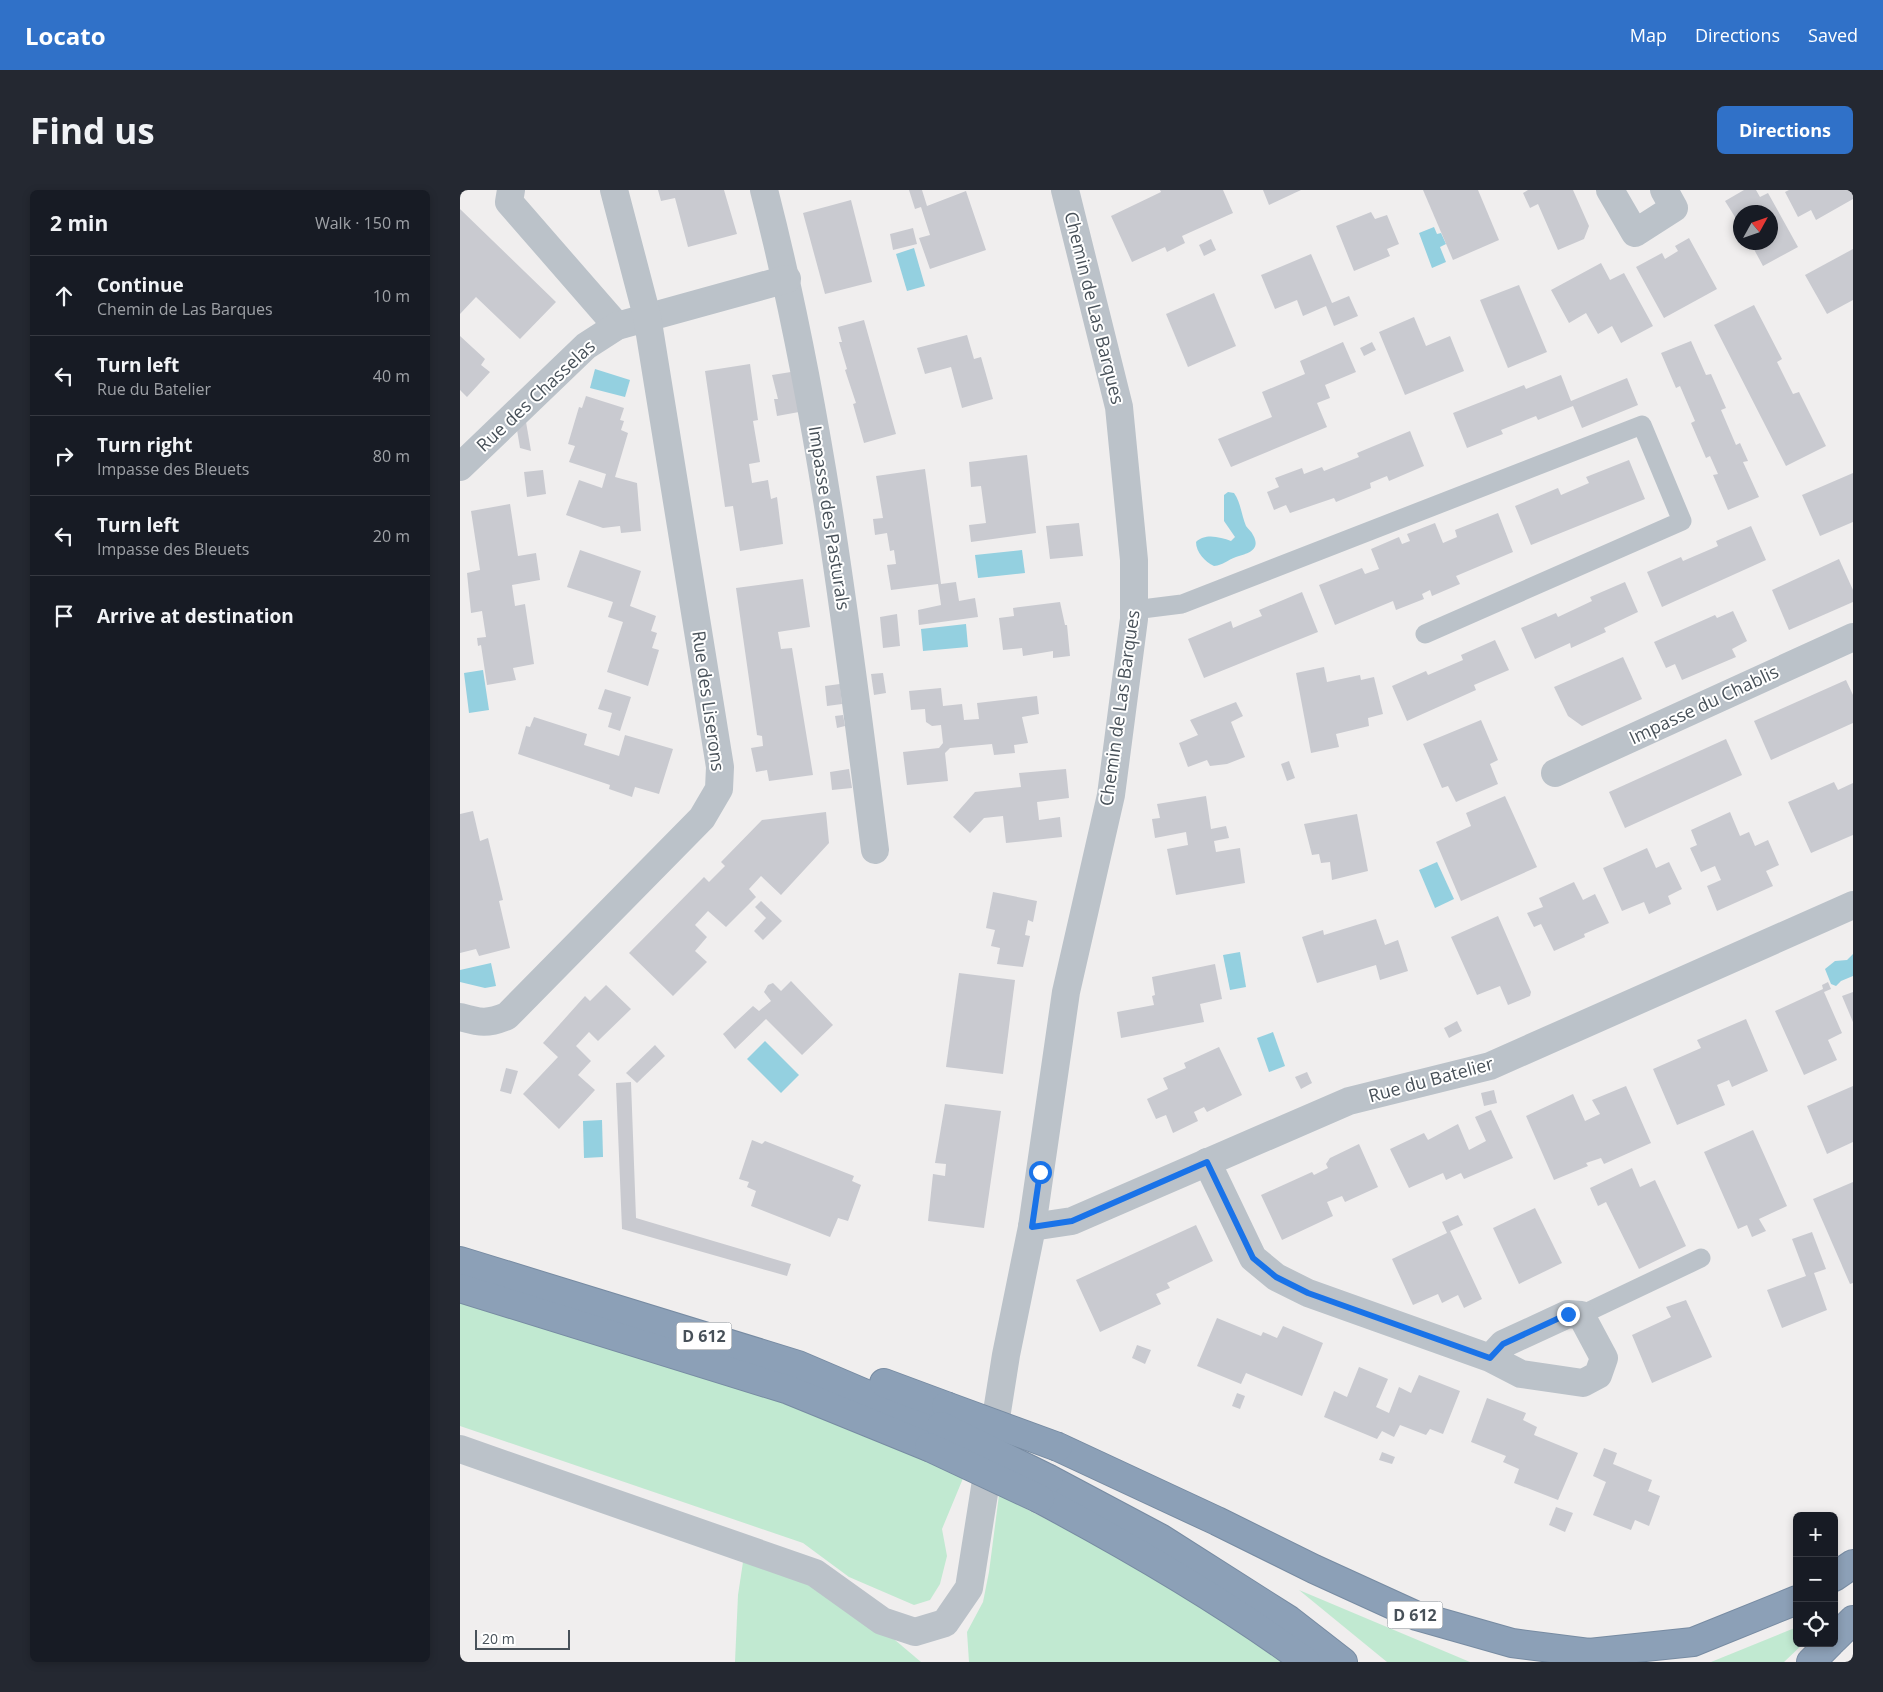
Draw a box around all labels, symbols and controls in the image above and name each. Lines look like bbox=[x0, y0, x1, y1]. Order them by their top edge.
text: Locato bbox=[25, 19, 106, 52]
text: Map bbox=[1630, 23, 1667, 47]
text: Directions bbox=[1695, 23, 1780, 47]
text: Saved bbox=[1808, 23, 1858, 47]
button: Directions bbox=[1717, 106, 1853, 154]
text: Find us bbox=[30, 107, 155, 154]
north arrow bbox=[1733, 205, 1778, 250]
text: 2 min bbox=[50, 209, 108, 237]
street label: Chemin de Las Barques bbox=[1059, 209, 1131, 407]
text: Walk · 150 m bbox=[315, 212, 410, 234]
text: Continue bbox=[97, 272, 184, 298]
icon: ahead bbox=[50, 282, 78, 310]
text: 10 m bbox=[373, 285, 410, 307]
text: Chemin de Las Barques bbox=[97, 298, 273, 320]
street label: Rue des Chasselas bbox=[471, 334, 600, 457]
text: Turn left bbox=[97, 352, 179, 378]
icon: left bbox=[50, 362, 78, 390]
text: 40 m bbox=[373, 365, 410, 387]
text: Rue du Batelier bbox=[97, 378, 211, 400]
street label: Impasse des Pasturals bbox=[804, 424, 856, 612]
text: Turn right bbox=[97, 432, 192, 458]
icon: right bbox=[50, 442, 78, 470]
text: 80 m bbox=[373, 445, 410, 467]
text: Impasse des Bleuets bbox=[97, 458, 249, 480]
text: Turn left bbox=[97, 512, 179, 538]
icon: left bbox=[50, 522, 78, 550]
text: 20 m bbox=[373, 525, 410, 547]
text: Impasse des Bleuets bbox=[97, 538, 249, 560]
icon: arrive bbox=[50, 602, 78, 630]
text: Arrive at destination bbox=[97, 603, 294, 629]
street label: Chemin de Las Barques bbox=[1093, 608, 1145, 807]
street label: Rue des Liserons bbox=[687, 629, 731, 773]
street label: Impasse du Chablis bbox=[1625, 659, 1782, 749]
street label: Rue du Batelier bbox=[1366, 1051, 1496, 1107]
route start bbox=[1029, 1161, 1052, 1184]
route end bbox=[1557, 1303, 1580, 1326]
road number: D 612 bbox=[676, 1322, 732, 1350]
map controls bbox=[1793, 1512, 1838, 1647]
button: + bbox=[1793, 1512, 1838, 1557]
button: − bbox=[1793, 1557, 1838, 1602]
road number: D 612 bbox=[1388, 1602, 1442, 1628]
button: locate bbox=[1793, 1602, 1838, 1647]
scale bar bbox=[475, 1627, 570, 1650]
text: 20 m bbox=[482, 1629, 515, 1648]

